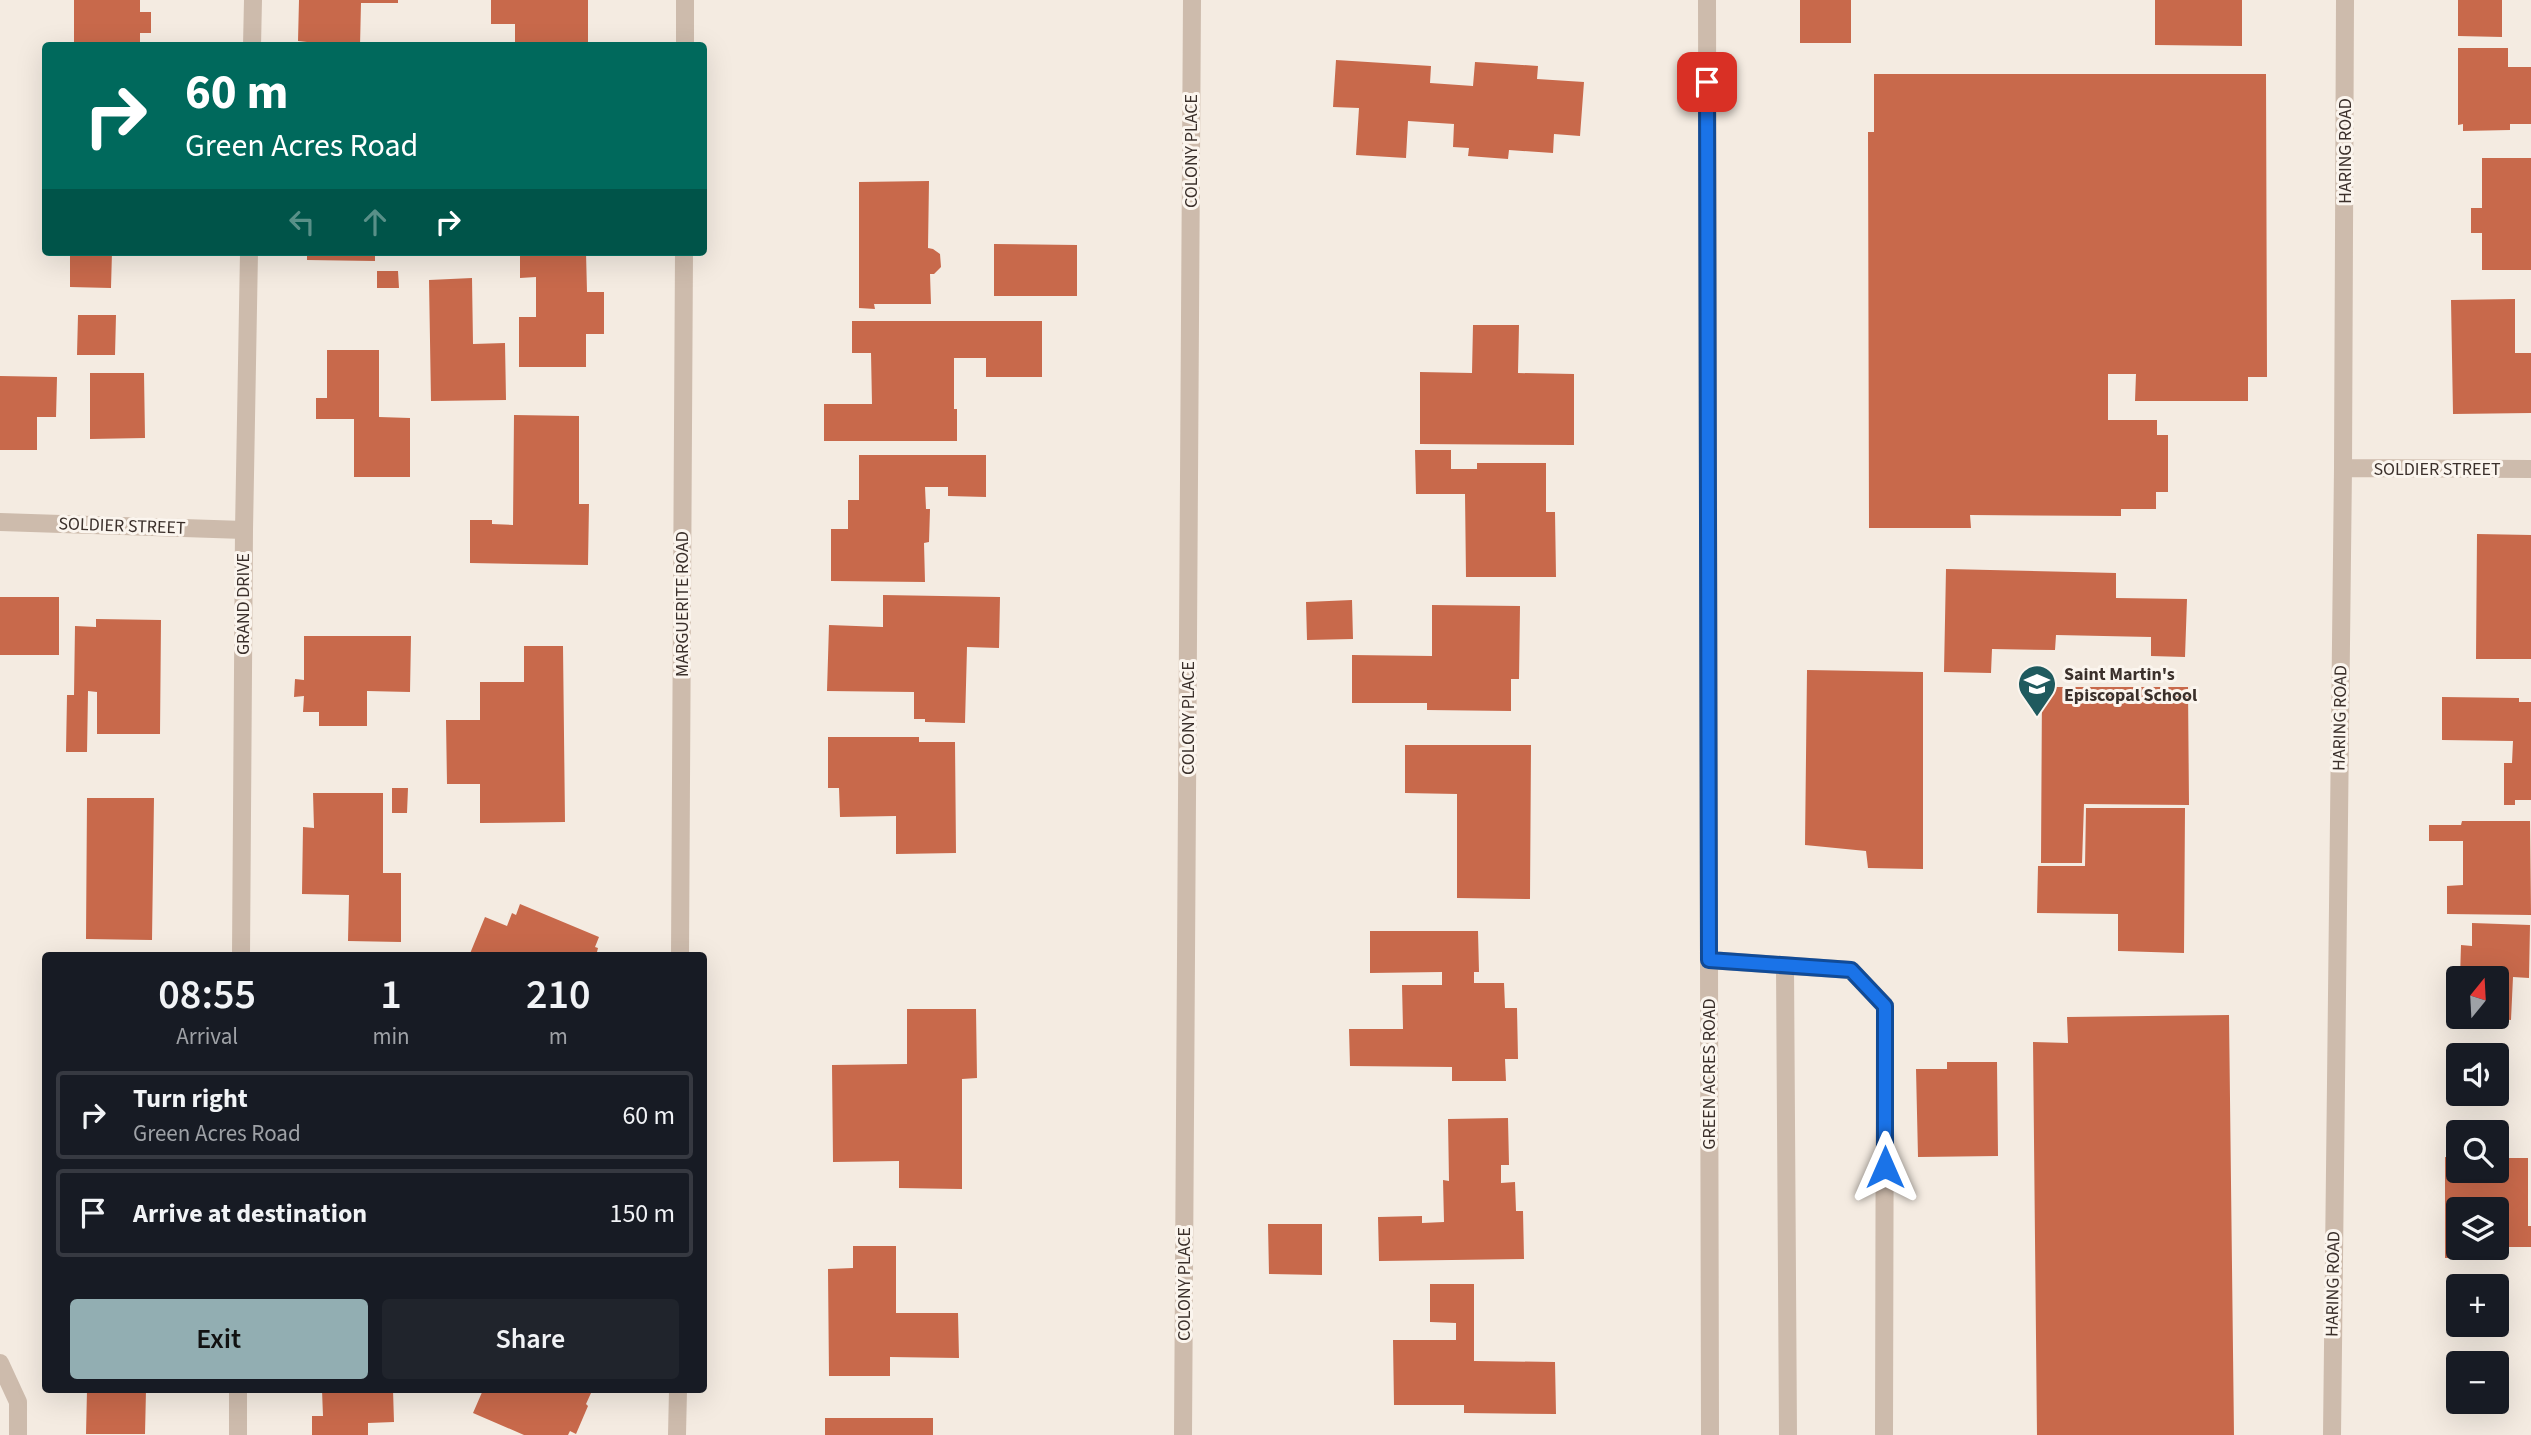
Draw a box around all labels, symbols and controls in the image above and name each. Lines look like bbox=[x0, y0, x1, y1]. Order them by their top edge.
pin bbox=[1677, 52, 1737, 112]
text: 60 m bbox=[185, 58, 289, 128]
icon: arrive bbox=[1688, 63, 1726, 101]
icon: right bbox=[70, 70, 161, 161]
street label: COLONY PLACE bbox=[1179, 94, 1204, 208]
street label: HARING ROAD bbox=[2333, 98, 2358, 204]
text: Green Acres Road bbox=[185, 123, 418, 169]
icon: left bbox=[283, 203, 321, 241]
icon: ahead bbox=[356, 203, 394, 241]
icon: right bbox=[429, 203, 467, 241]
street label: SOLDIER STREET bbox=[2373, 457, 2501, 482]
street label: SOLDIER STREET bbox=[58, 511, 186, 541]
street label: MARGUERITE ROAD bbox=[670, 531, 695, 677]
street label: GRAND DRIVE bbox=[231, 553, 256, 655]
street label: COLONY PLACE bbox=[1176, 661, 1201, 775]
place label: Saint Martin's Episcopal School bbox=[2064, 662, 2197, 708]
school or university icon: Saint Martin's Episcopal School bbox=[2016, 663, 2058, 718]
street label: HARING ROAD bbox=[2327, 665, 2353, 771]
text: 08:55 bbox=[158, 965, 256, 1025]
text: 1 bbox=[380, 965, 402, 1025]
text: 210 bbox=[526, 965, 591, 1025]
north arrow bbox=[2446, 966, 2510, 1029]
map controls bbox=[2446, 966, 2509, 1414]
street label: GREEN ACRES ROAD bbox=[1697, 998, 1722, 1150]
text: Arrival bbox=[176, 1020, 238, 1053]
text: min bbox=[372, 1020, 410, 1053]
text: m bbox=[549, 1020, 568, 1053]
button: sound bbox=[2446, 1043, 2509, 1106]
text: Turn right bbox=[133, 1080, 248, 1117]
icon: right bbox=[74, 1096, 112, 1134]
text: 60 m bbox=[622, 1097, 675, 1134]
text: Green Acres Road bbox=[133, 1117, 301, 1150]
button: search bbox=[2446, 1120, 2509, 1183]
position arrow bbox=[1848, 1130, 1922, 1204]
icon: arrive bbox=[74, 1194, 112, 1232]
text: Arrive at destination bbox=[133, 1195, 367, 1232]
text: 150 m bbox=[609, 1195, 675, 1232]
button: layers bbox=[2446, 1197, 2509, 1260]
street label: COLONY PLACE bbox=[1172, 1227, 1197, 1341]
street label: HARING ROAD bbox=[2320, 1231, 2346, 1337]
button: + bbox=[2446, 1274, 2509, 1337]
button: Exit bbox=[70, 1299, 368, 1379]
button: Share bbox=[382, 1299, 679, 1379]
button: − bbox=[2446, 1351, 2509, 1414]

